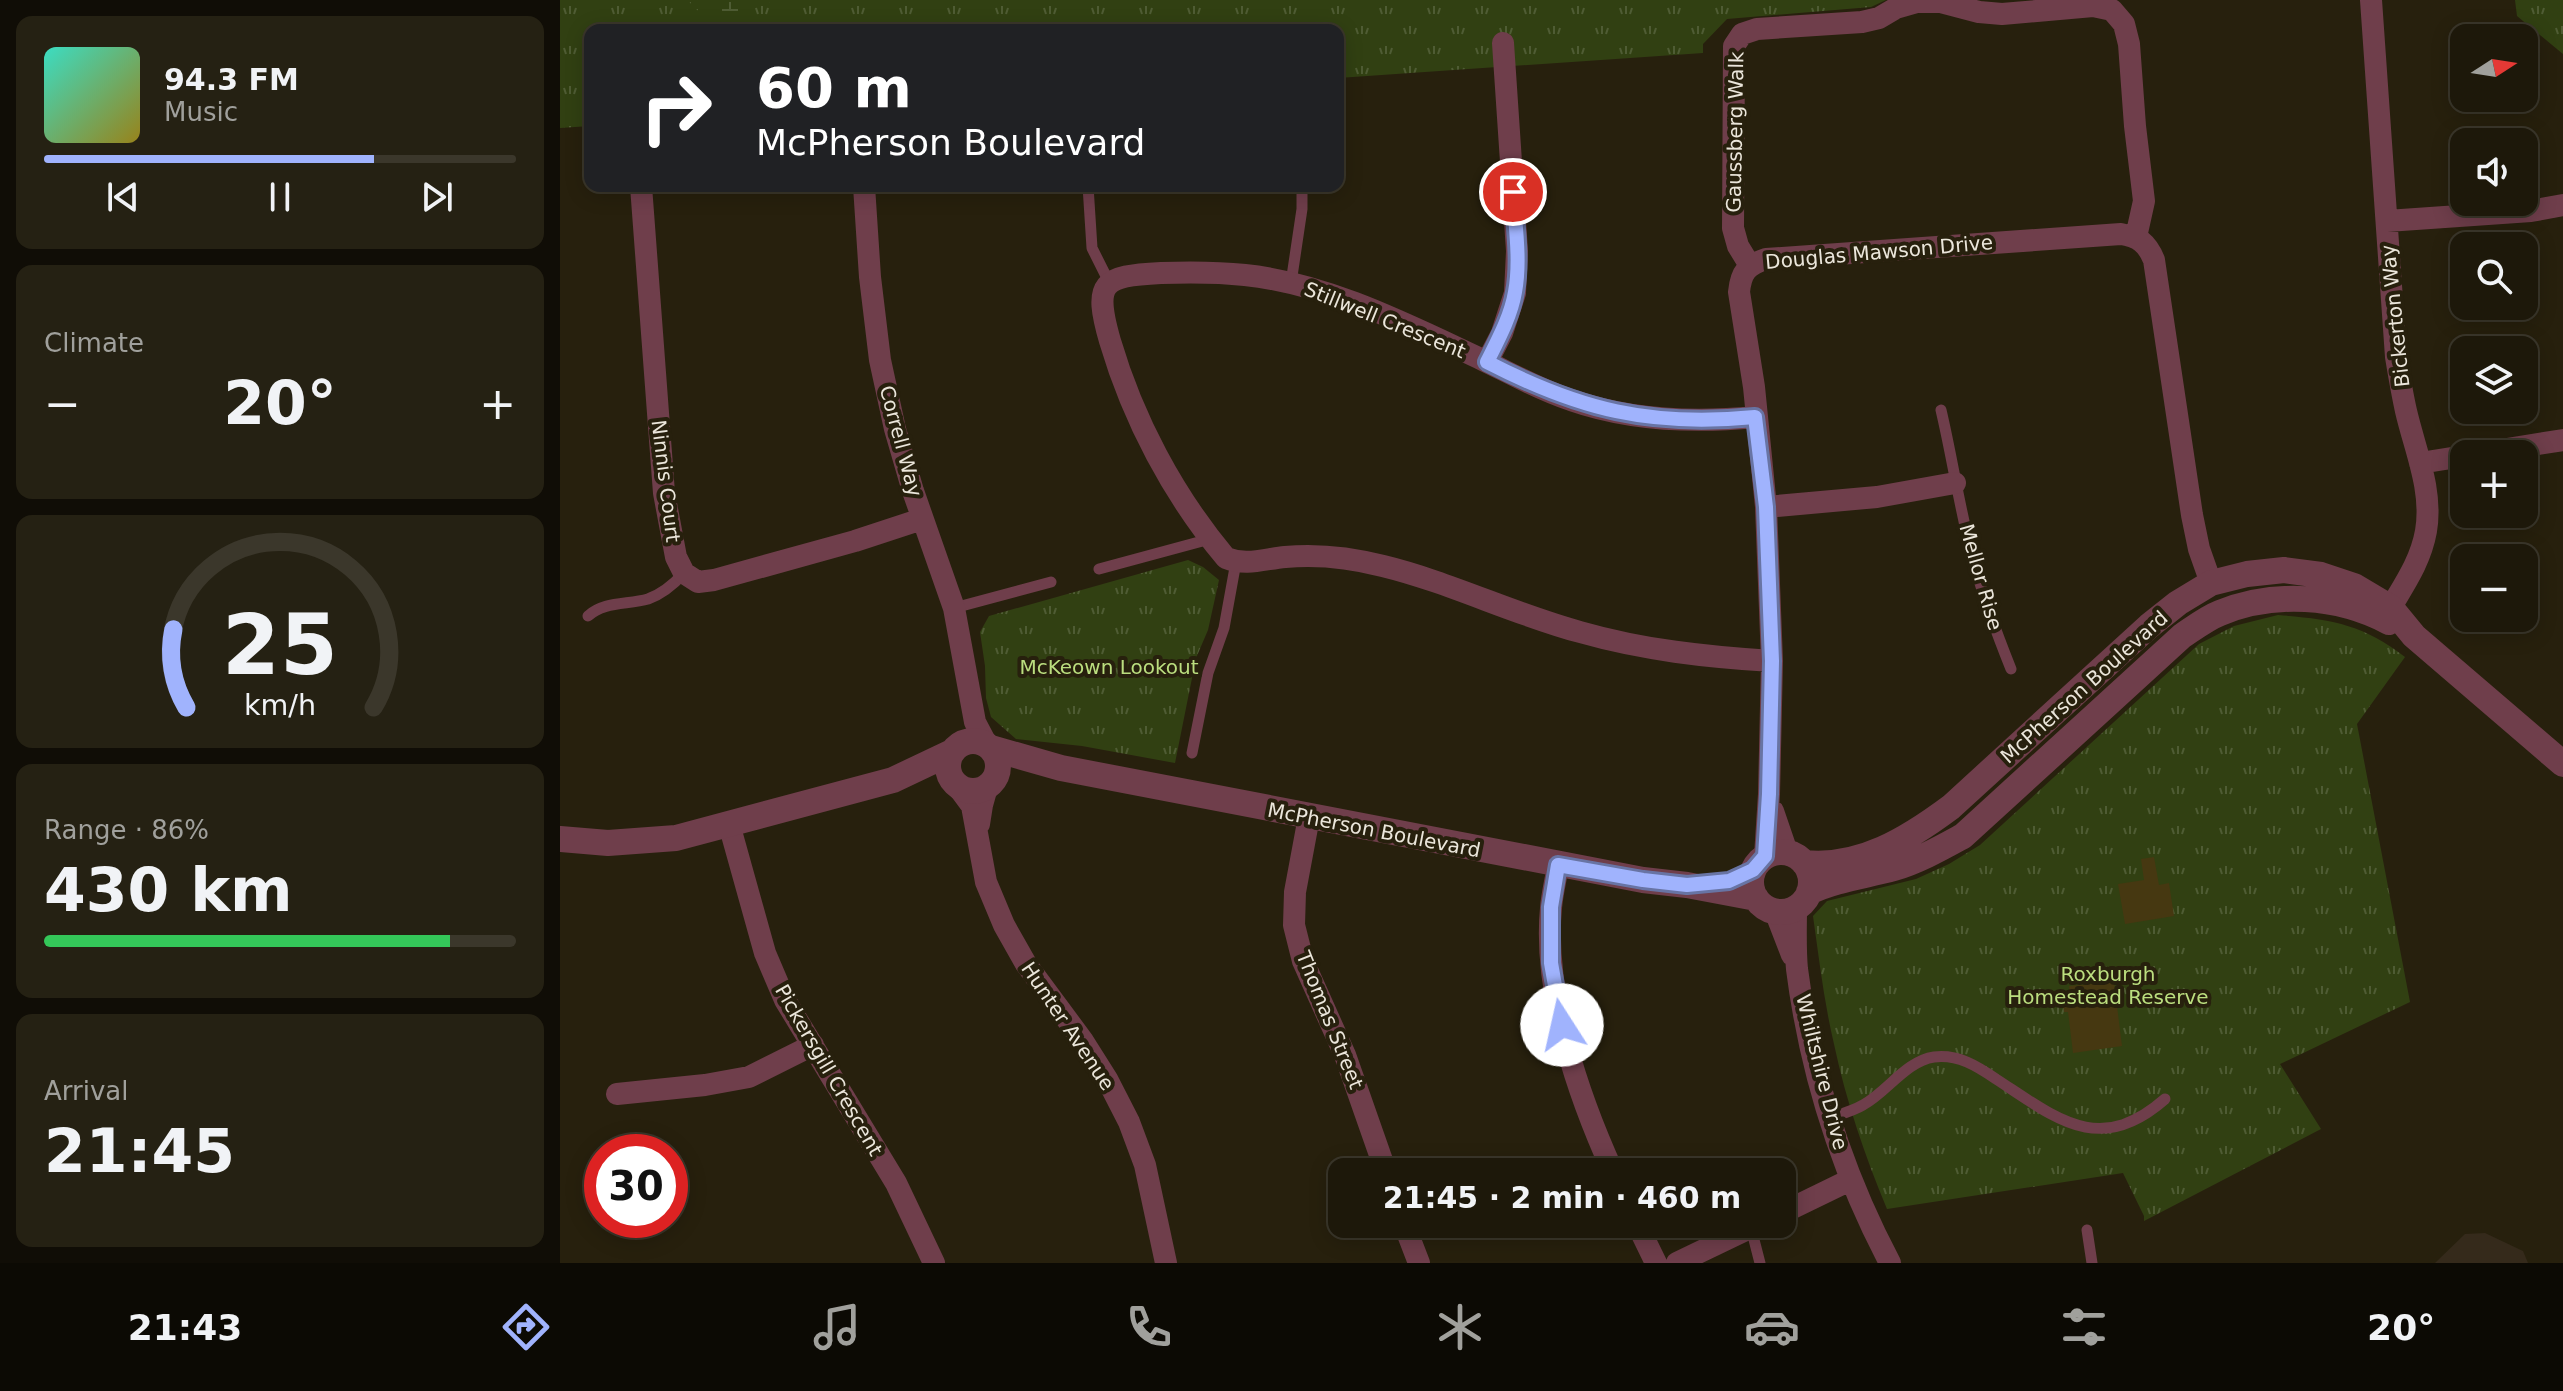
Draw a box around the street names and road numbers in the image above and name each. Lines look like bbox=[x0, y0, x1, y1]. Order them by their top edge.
street label: Gaussberg Walk bbox=[1722, 51, 1748, 213]
street label: Douglas Mawson Drive bbox=[1764, 230, 1994, 274]
street label: Bickerton Way bbox=[2376, 243, 2414, 389]
street label: Stillwell Crescent bbox=[1301, 277, 1469, 363]
street label: Correll Way bbox=[875, 383, 927, 499]
street label: Ninnis Court bbox=[647, 418, 685, 544]
street label: Mellor Rise bbox=[1954, 521, 2008, 633]
street label: McPherson Boulevard bbox=[1996, 606, 2172, 768]
street label: McPherson Boulevard bbox=[1266, 798, 1482, 862]
street label: Thomas Street bbox=[1291, 947, 1369, 1093]
street label: Hunter Avenue bbox=[1016, 957, 1120, 1095]
street label: Pickersgill Crescent bbox=[770, 980, 888, 1160]
street label: Whiltshire Drive bbox=[1791, 992, 1853, 1152]

